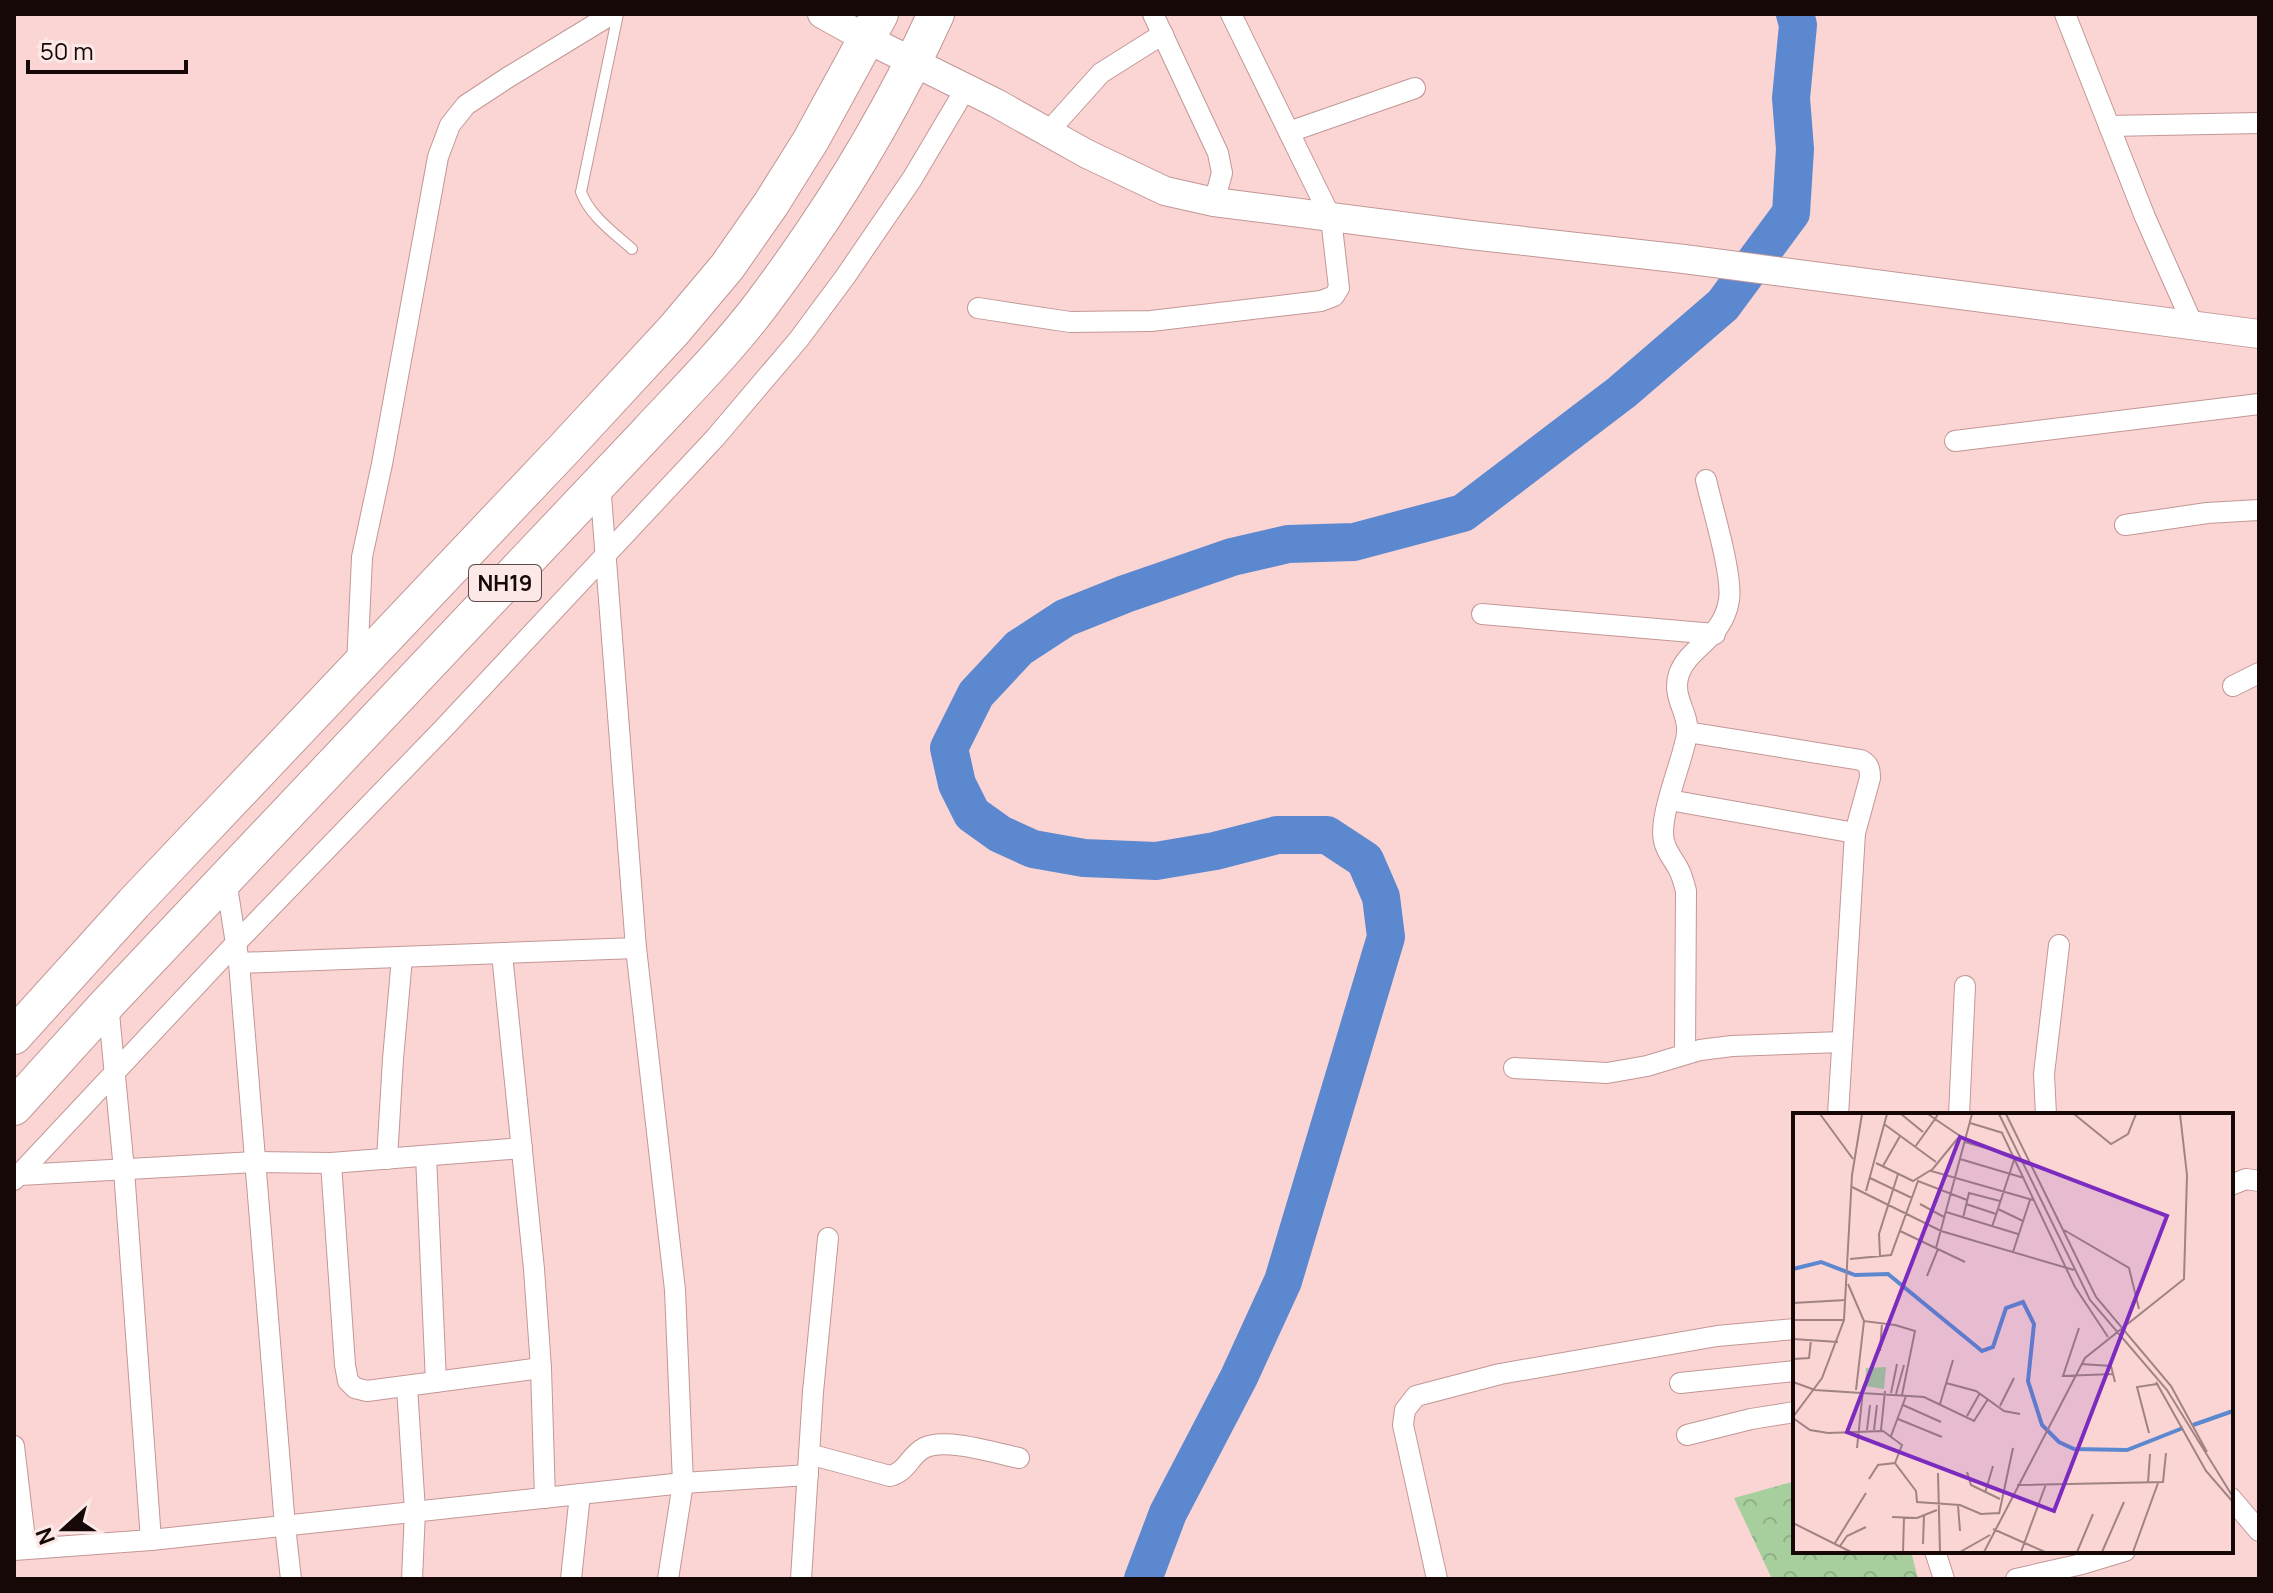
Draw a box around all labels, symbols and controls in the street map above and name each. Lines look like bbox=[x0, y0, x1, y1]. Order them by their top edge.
scale bar bbox=[28, 24, 186, 74]
text: 50 m bbox=[40, 34, 94, 67]
road number: NH19 bbox=[469, 565, 541, 601]
inset map bbox=[1793, 1113, 2233, 1553]
north arrow bbox=[24, 1489, 104, 1569]
text: N bbox=[28, 1523, 62, 1549]

